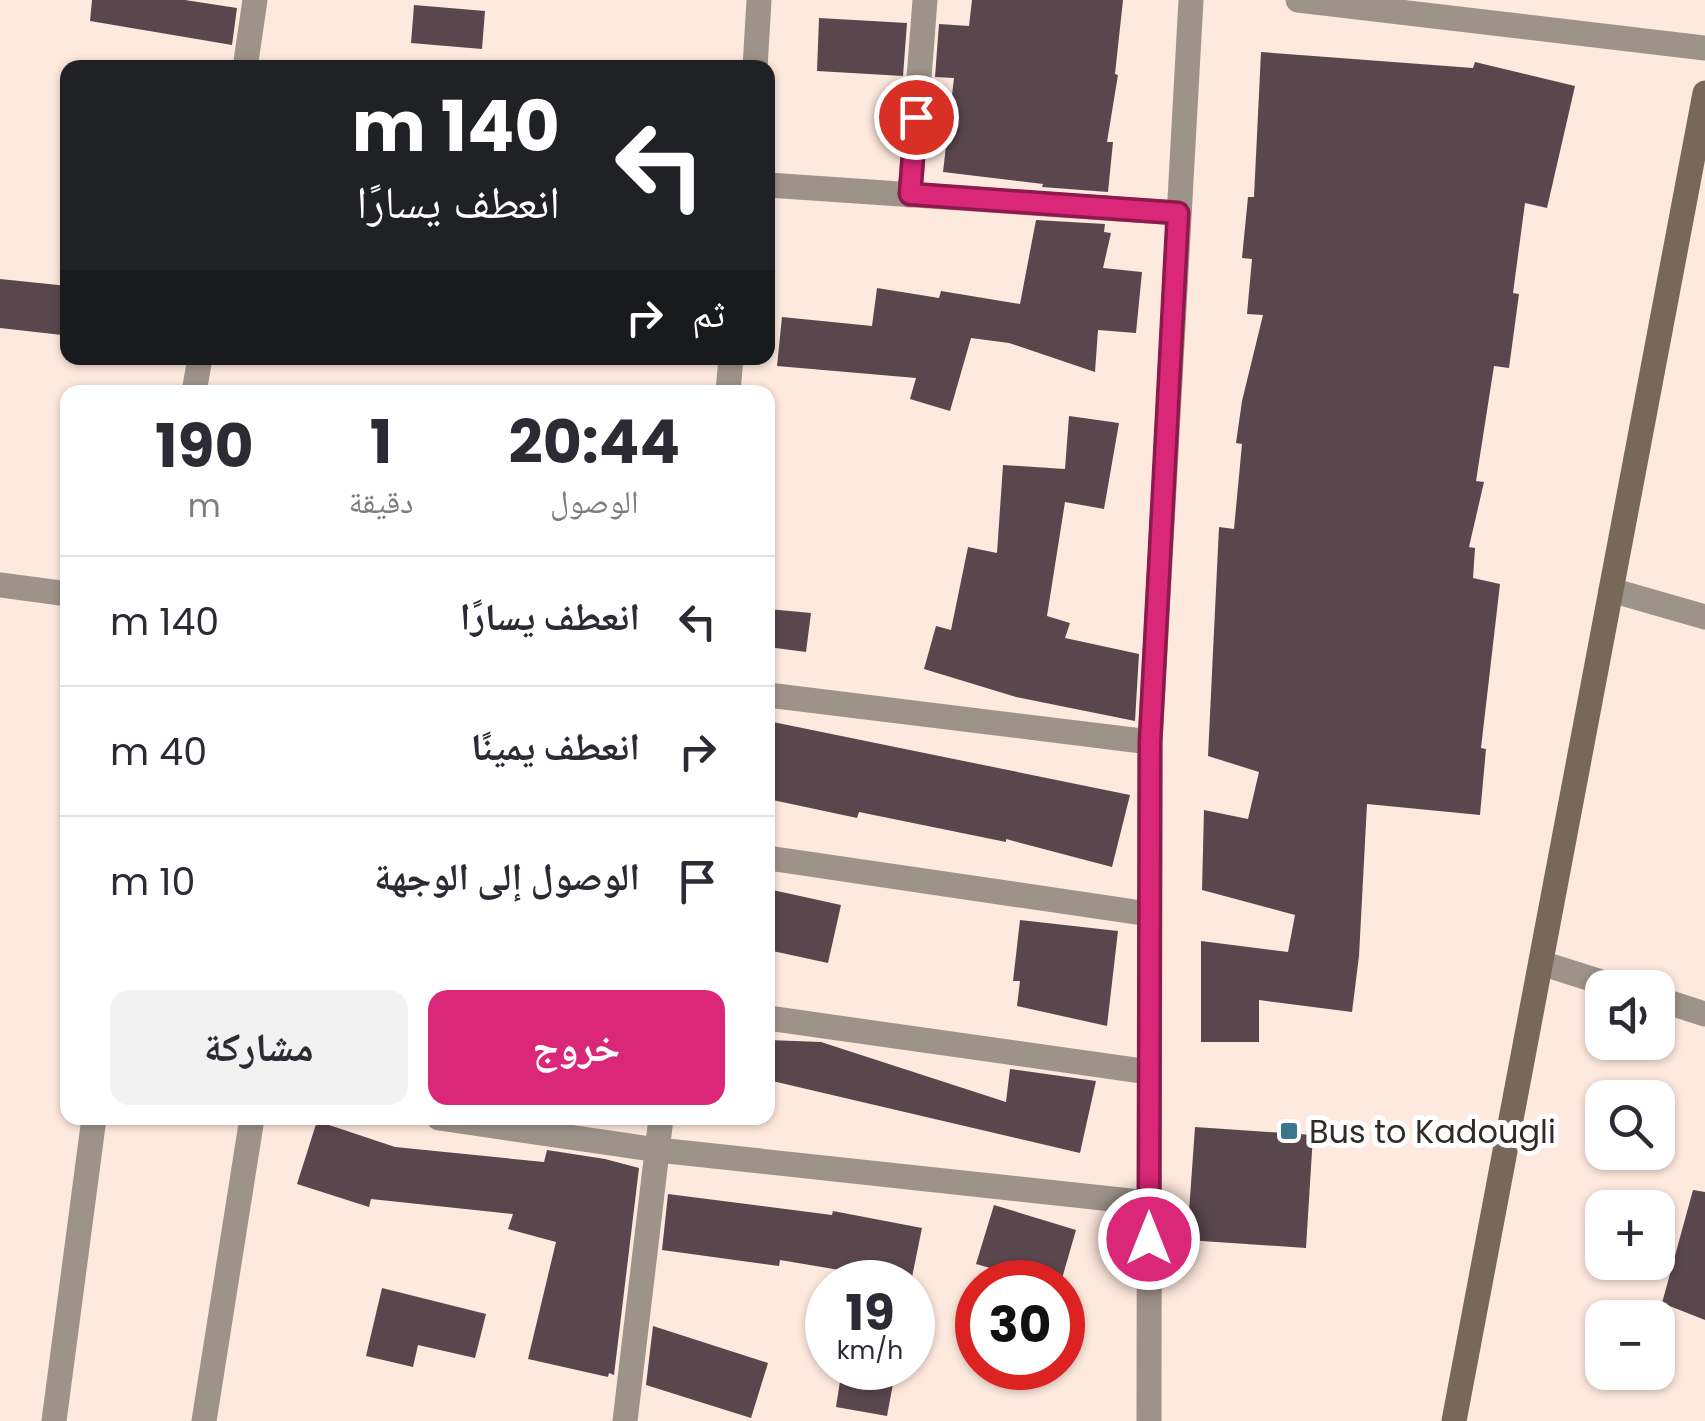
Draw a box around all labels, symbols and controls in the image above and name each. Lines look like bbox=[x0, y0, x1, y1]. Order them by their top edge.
pin bbox=[874, 75, 959, 160]
text: 140 m bbox=[352, 77, 560, 176]
icon: arrive bbox=[889, 90, 944, 145]
icon: left bbox=[595, 100, 725, 230]
text: انعطف يسارًا bbox=[356, 171, 560, 234]
text: ثم bbox=[692, 287, 725, 340]
icon: right bbox=[617, 290, 672, 345]
text: 1 bbox=[370, 400, 392, 484]
text: 20:44 bbox=[508, 400, 680, 484]
text: 190 bbox=[155, 404, 254, 488]
text: دقيقة bbox=[348, 479, 414, 524]
text: الوصول bbox=[550, 479, 639, 524]
text: m bbox=[188, 483, 221, 528]
text: انعطف يسارًا bbox=[460, 590, 640, 643]
icon: left bbox=[670, 594, 725, 649]
text: 140 m bbox=[110, 595, 219, 648]
text: انعطف يمينًا bbox=[471, 720, 640, 773]
icon: right bbox=[670, 724, 725, 779]
text: 40 m bbox=[110, 725, 207, 778]
text: الوصول إلى الوجهة bbox=[374, 850, 640, 903]
icon: arrive bbox=[670, 854, 725, 909]
text: 10 m bbox=[110, 855, 195, 908]
map controls bbox=[1585, 970, 1675, 1390]
button: sound bbox=[1585, 970, 1675, 1060]
button: مشاركة bbox=[110, 990, 408, 1105]
button: خروج bbox=[428, 990, 725, 1105]
button: search bbox=[1585, 1080, 1675, 1170]
place label: Bus to Kadougli bbox=[1309, 1109, 1556, 1154]
marker: Bus to Kadougli bbox=[1278, 1120, 1300, 1142]
position arrow bbox=[1097, 1187, 1201, 1291]
button: + bbox=[1585, 1190, 1675, 1280]
speed limit sign: 30 bbox=[955, 1260, 1085, 1390]
text: 19 bbox=[845, 1277, 895, 1348]
button: − bbox=[1585, 1300, 1675, 1390]
text: km/h bbox=[837, 1333, 903, 1368]

